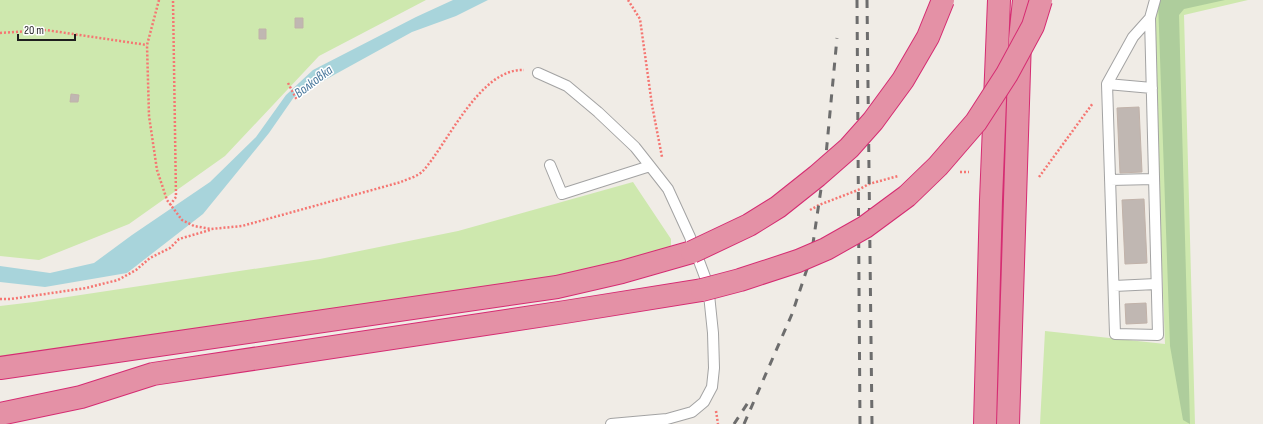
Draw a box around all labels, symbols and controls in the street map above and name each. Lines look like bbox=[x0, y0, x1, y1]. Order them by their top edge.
scale bar bbox=[18, 16, 75, 42]
text: 20 m bbox=[24, 23, 44, 38]
water label: Волковка bbox=[291, 61, 336, 101]

